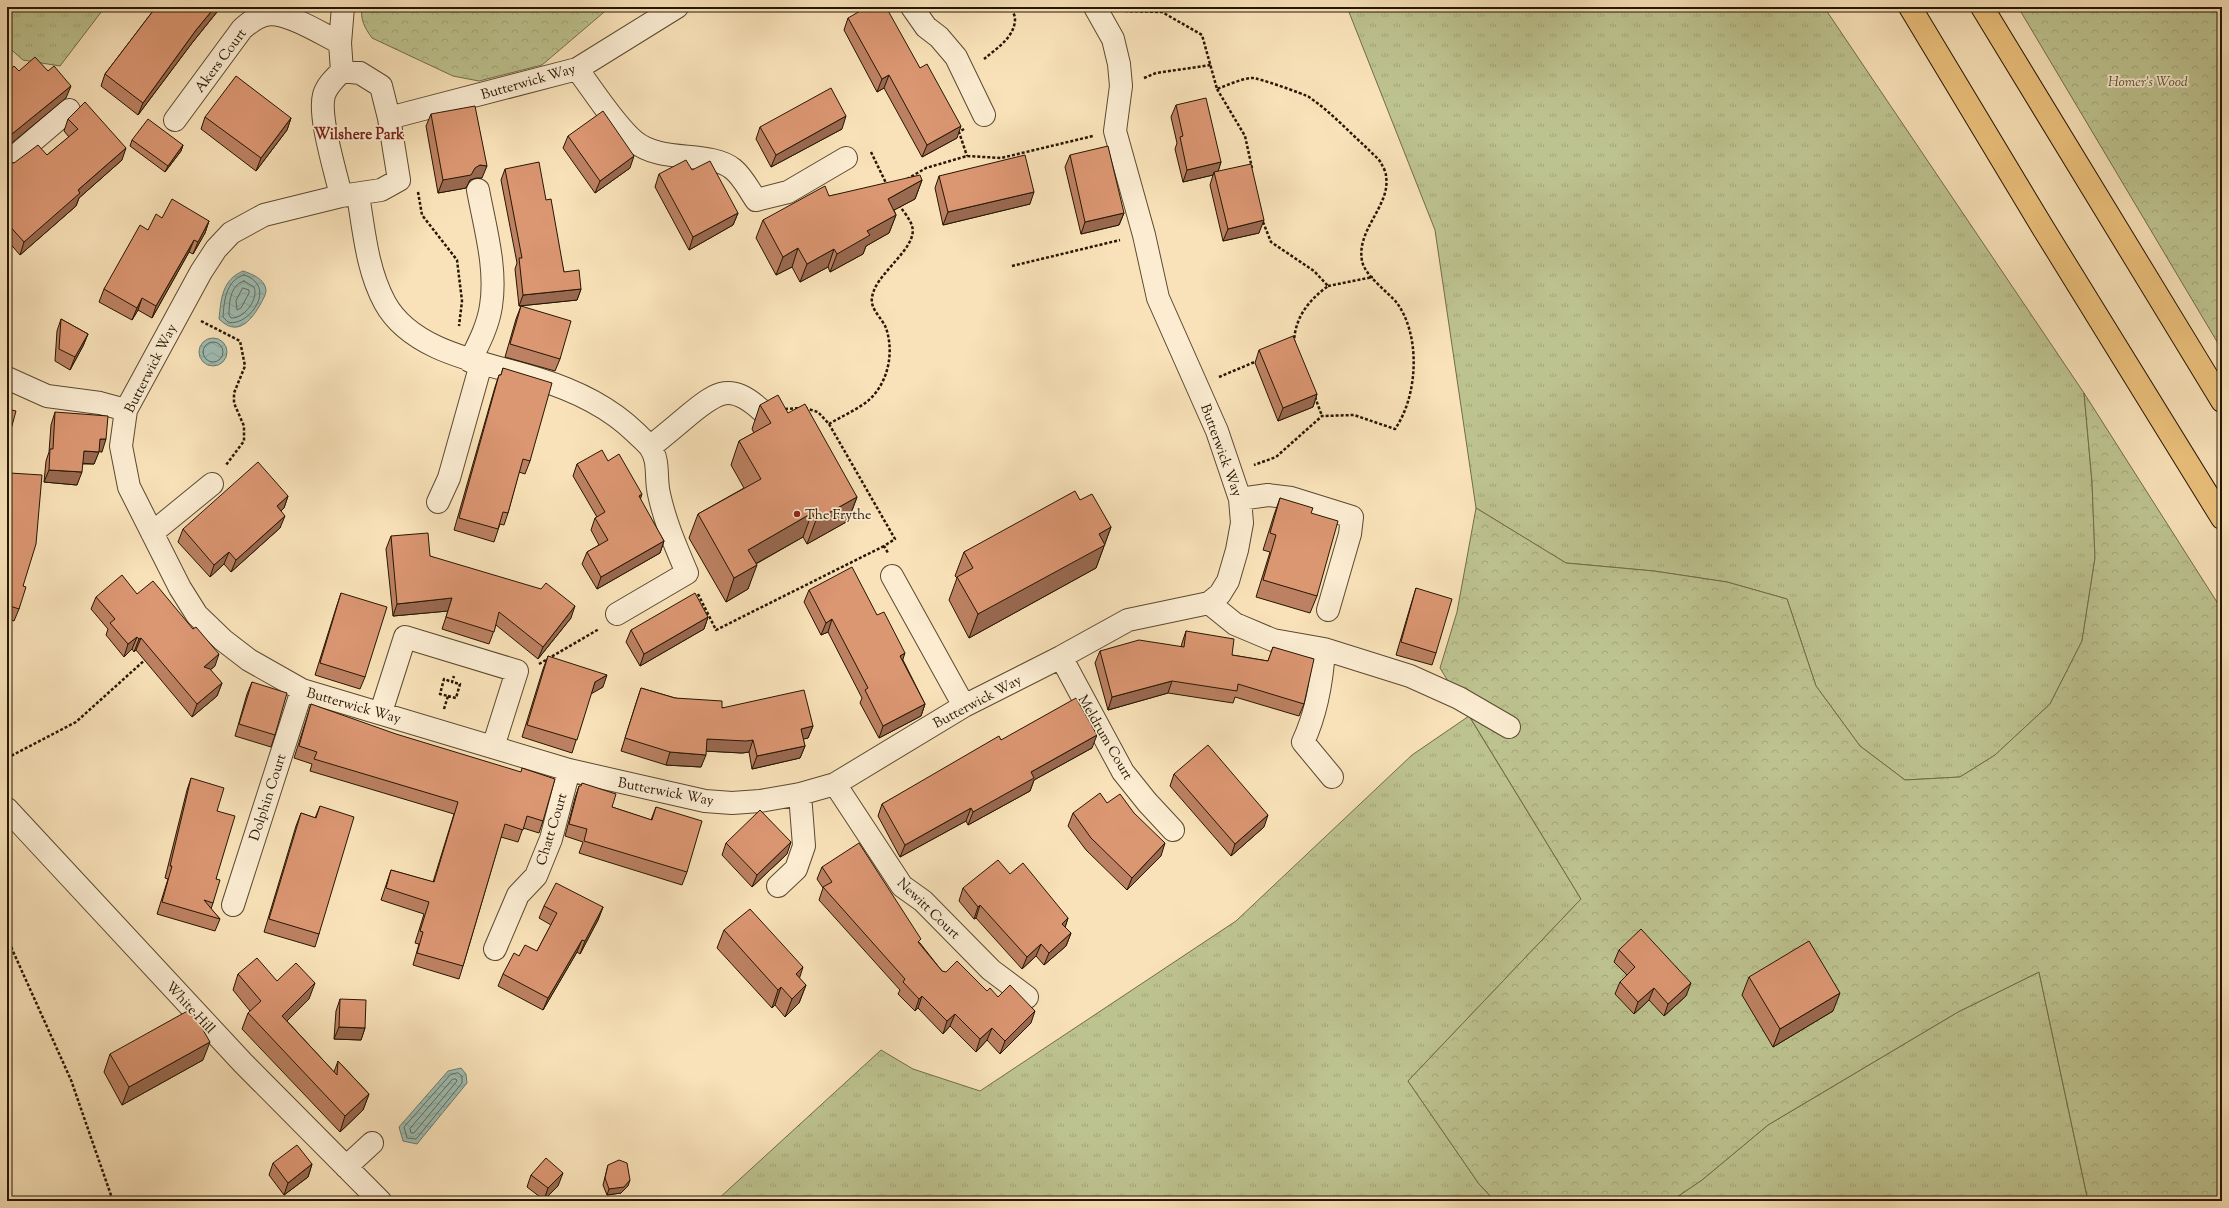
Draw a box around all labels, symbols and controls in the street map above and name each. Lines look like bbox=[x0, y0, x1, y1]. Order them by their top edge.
street label: Akers Court bbox=[191, 25, 252, 97]
street label: Butterwick Way bbox=[479, 60, 578, 106]
park label: Homer's Wood bbox=[2108, 73, 2188, 93]
district label: Wilshere Park bbox=[314, 125, 405, 146]
street label: Butterwick Way bbox=[121, 321, 183, 417]
street label: Butterwick Way bbox=[1194, 401, 1246, 500]
place label: The Frythe bbox=[805, 506, 872, 526]
marker: The Frythe bbox=[792, 509, 802, 519]
street label: Butterwick Way bbox=[930, 671, 1026, 734]
street label: Butterwick Way bbox=[304, 684, 403, 730]
street label: Meldrum Court bbox=[1072, 692, 1137, 784]
street label: Dolphin Court bbox=[245, 751, 292, 844]
street label: Butterwick Way bbox=[616, 774, 715, 812]
street label: Chatt Court bbox=[532, 791, 574, 868]
street label: Newitt Court bbox=[892, 874, 964, 945]
street label: White Hill bbox=[160, 978, 219, 1039]

